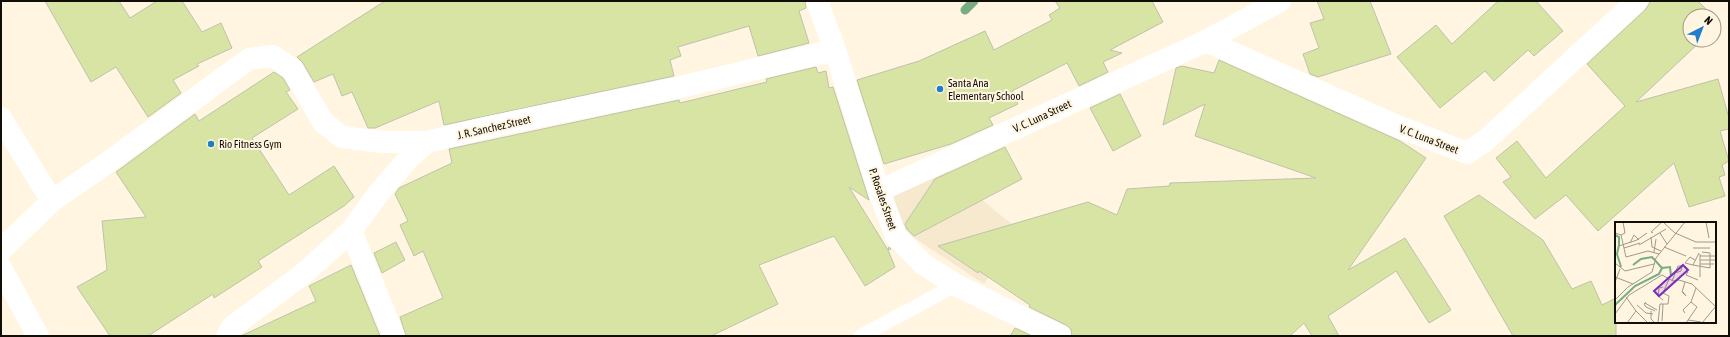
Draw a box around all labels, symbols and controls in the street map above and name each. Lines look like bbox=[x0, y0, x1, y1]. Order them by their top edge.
north arrow bbox=[1682, 8, 1722, 48]
text: N bbox=[1702, 14, 1715, 27]
place label: Santa Ana Elementary School bbox=[948, 77, 1024, 102]
marker: Santa Ana Elementary School bbox=[935, 84, 945, 94]
street label: V. C. Luna Street bbox=[1011, 97, 1073, 135]
street label: J. R. Sanchez Street bbox=[456, 113, 532, 141]
street label: V. C. Luna Street bbox=[1398, 122, 1460, 156]
place label: Rio Fitness Gym bbox=[219, 138, 282, 150]
marker: Rio Fitness Gym bbox=[206, 139, 216, 149]
street label: P. Rosales Street bbox=[867, 166, 899, 232]
inset map bbox=[1615, 222, 1716, 323]

